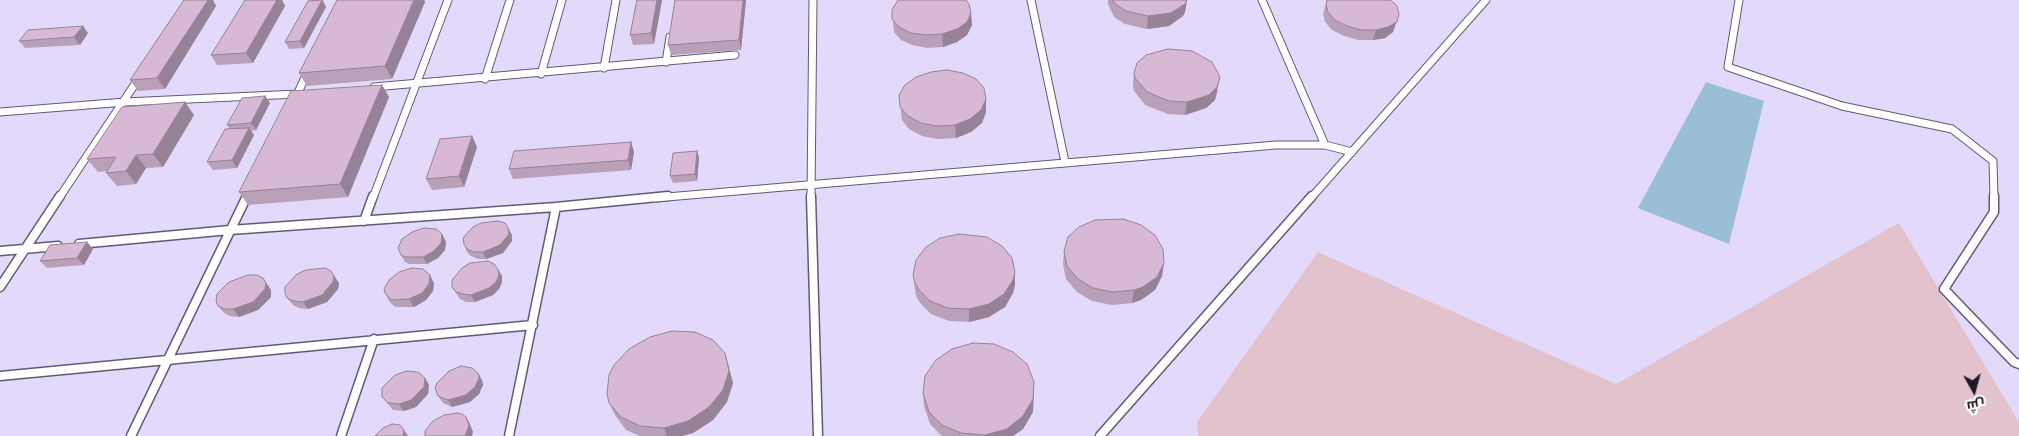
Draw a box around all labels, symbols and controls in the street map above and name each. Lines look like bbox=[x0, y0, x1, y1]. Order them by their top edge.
north arrow bbox=[1949, 366, 1999, 416]
text: ش bbox=[1966, 396, 1986, 416]

